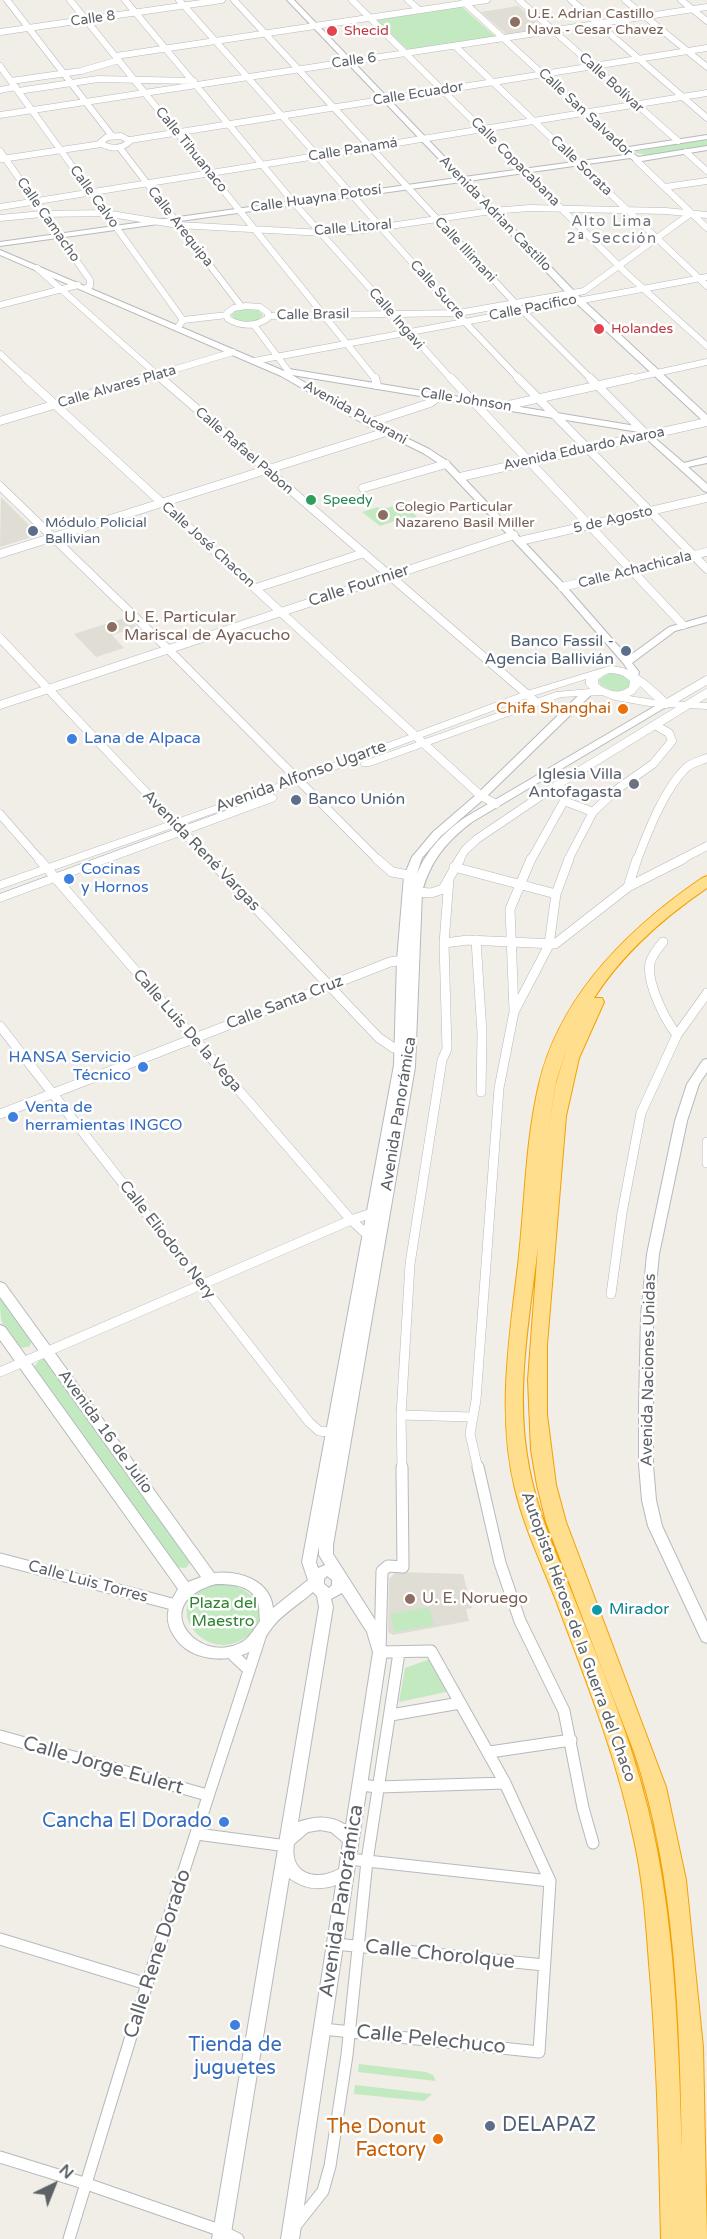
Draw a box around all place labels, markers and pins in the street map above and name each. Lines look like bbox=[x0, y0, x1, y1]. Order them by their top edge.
place label: U.E. Adrian Castillo Nava - Cesar Chavez bbox=[527, 6, 663, 38]
marker: U.E. Adrian Castillo Nava - Cesar Chavez bbox=[508, 15, 522, 29]
place label: Shecid bbox=[344, 23, 389, 39]
marker: Shecid bbox=[325, 24, 339, 38]
place label: Holandes bbox=[611, 321, 673, 337]
marker: Holandes bbox=[592, 322, 606, 336]
place label: Speedy bbox=[323, 492, 373, 508]
marker: Speedy bbox=[304, 493, 318, 507]
place label: Colegio Particular Nazareno Basil Miller bbox=[395, 499, 535, 532]
marker: Colegio Particular Nazareno Basil Miller bbox=[376, 508, 390, 522]
place label: Módulo Policial Ballivian bbox=[45, 515, 147, 548]
marker: Módulo Policial Ballivian bbox=[26, 524, 40, 538]
place label: U. E. Particular Mariscal de Ayacucho bbox=[124, 608, 290, 646]
marker: U. E. Particular Mariscal de Ayacucho bbox=[105, 620, 119, 634]
place label: Banco Fassil - Agencia Ballivián bbox=[484, 632, 614, 670]
marker: Banco Fassil - Agencia Ballivián bbox=[619, 644, 633, 658]
place label: Chifa Shanghai bbox=[496, 699, 611, 719]
marker: Chifa Shanghai bbox=[616, 702, 630, 716]
place label: Lana de Alpaca bbox=[84, 729, 201, 749]
marker: Lana de Alpaca bbox=[65, 732, 79, 746]
place label: Iglesia Villa Antofagasta bbox=[528, 765, 622, 803]
marker: Iglesia Villa Antofagasta bbox=[627, 777, 641, 791]
place label: Banco Unión bbox=[308, 790, 405, 810]
marker: Banco Unión bbox=[289, 793, 303, 807]
place label: Cocinas y Hornos bbox=[81, 860, 149, 898]
marker: Cocinas y Hornos bbox=[62, 872, 76, 886]
place label: HANSA Servicio Técnico bbox=[8, 1048, 131, 1086]
marker: HANSA Servicio Técnico bbox=[136, 1060, 150, 1074]
place label: Venta de herramientas INGCO bbox=[25, 1098, 183, 1136]
marker: Venta de herramientas INGCO bbox=[6, 1110, 20, 1124]
place label: U. E. Noruego bbox=[422, 1589, 528, 1609]
marker: U. E. Noruego bbox=[403, 1592, 417, 1606]
place label: Mirador bbox=[609, 1600, 669, 1620]
marker: Mirador bbox=[590, 1603, 604, 1617]
place label: Cancha El Dorado bbox=[42, 1810, 212, 1834]
marker: Cancha El Dorado bbox=[217, 1815, 231, 1829]
marker: Tienda de juguetes bbox=[228, 2018, 242, 2032]
place label: Tienda de juguetes bbox=[188, 2034, 282, 2081]
place label: DELAPAZ bbox=[502, 2114, 596, 2138]
place label: The Donut Factory bbox=[327, 2116, 426, 2163]
marker: DELAPAZ bbox=[483, 2119, 497, 2133]
marker: The Donut Factory bbox=[431, 2132, 445, 2146]

